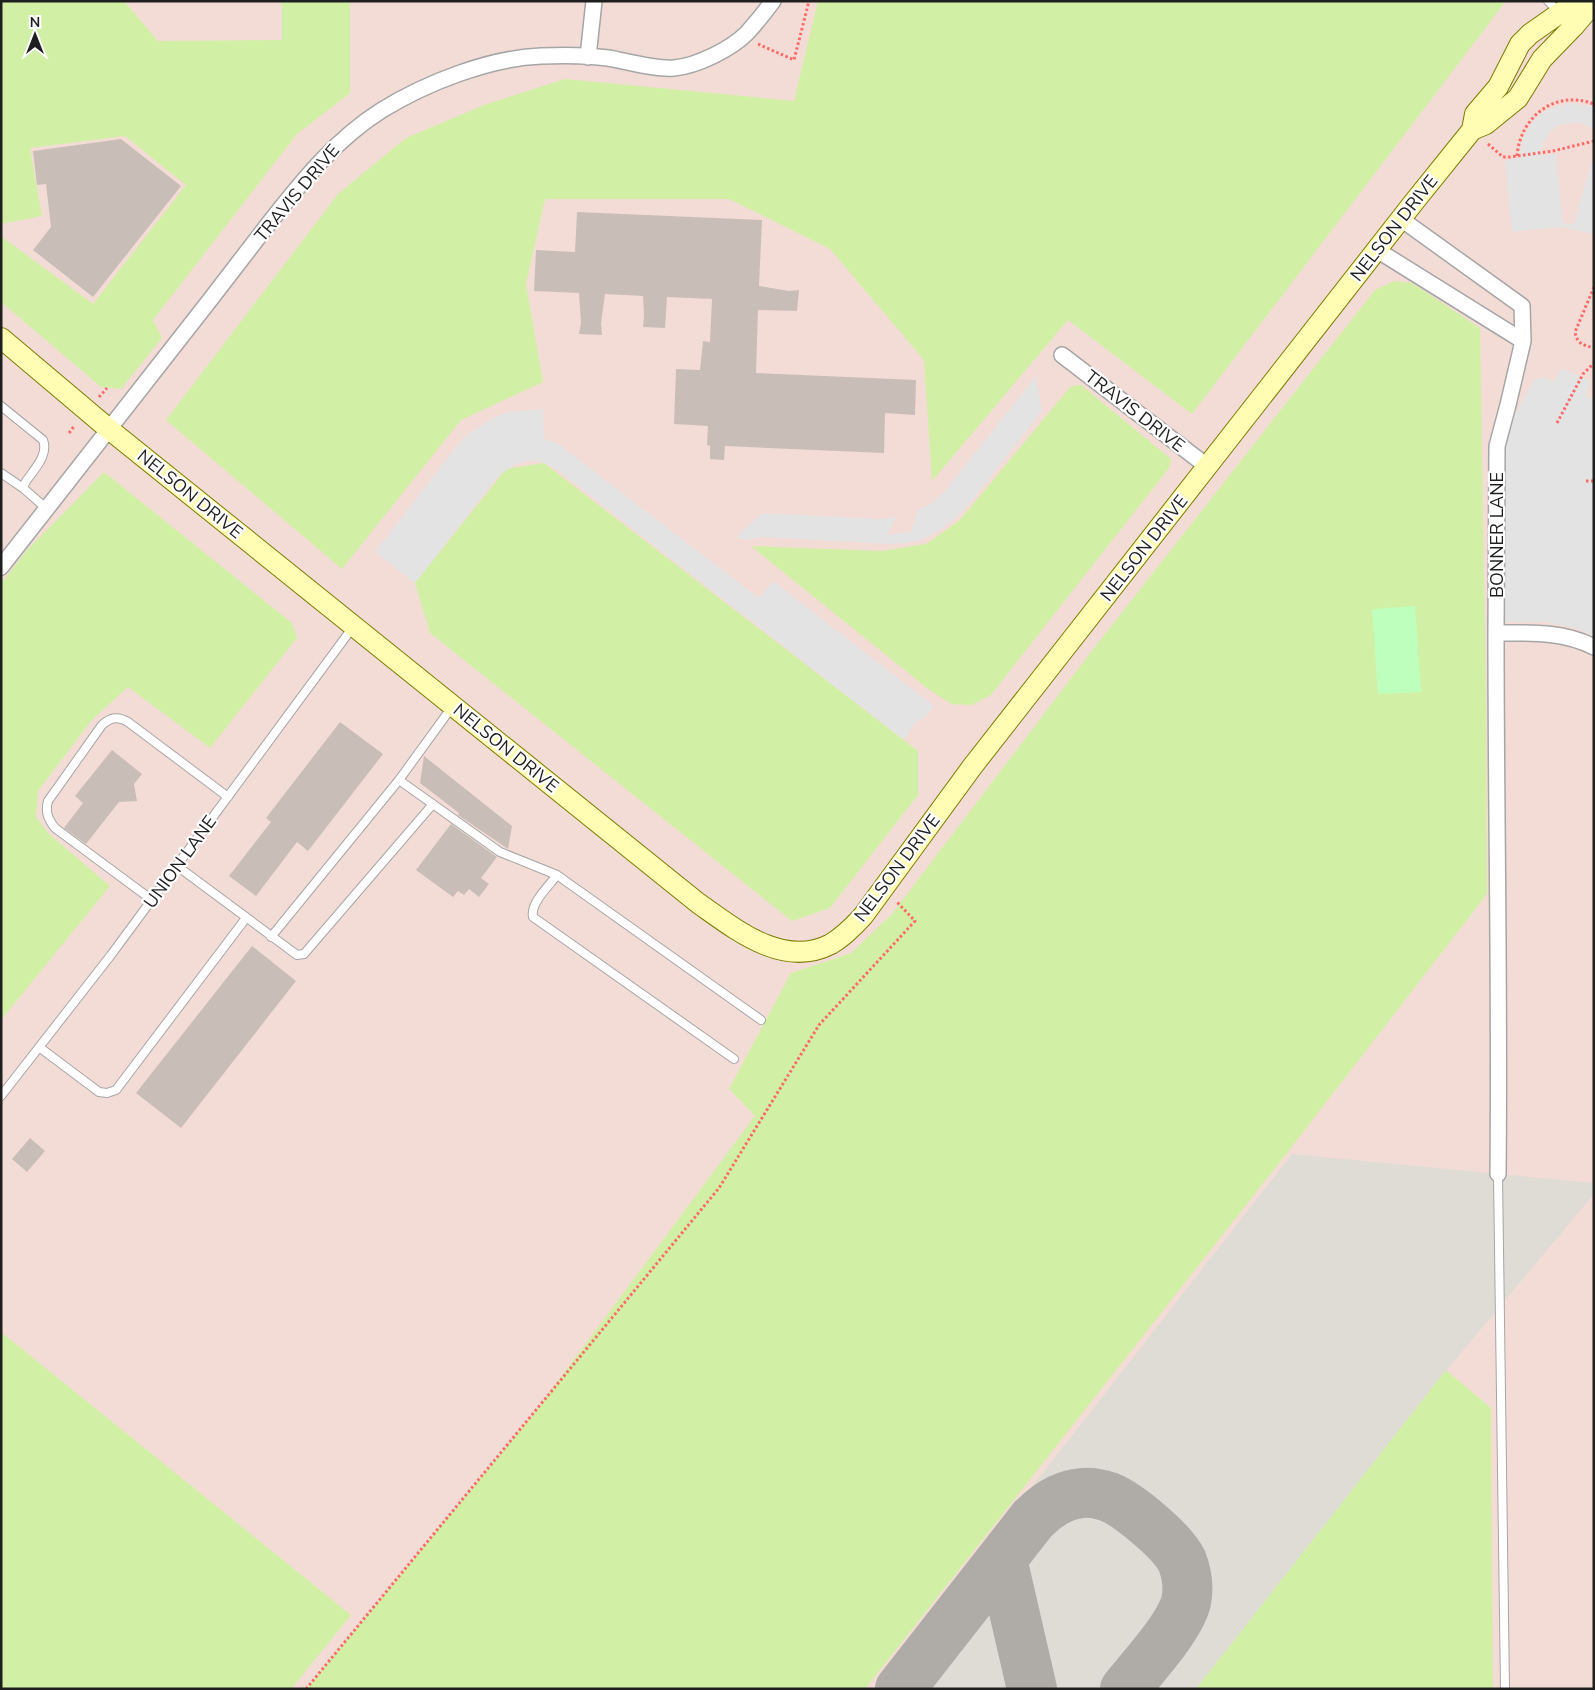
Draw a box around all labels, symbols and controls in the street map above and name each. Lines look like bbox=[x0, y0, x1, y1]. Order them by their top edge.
north arrow bbox=[10, 10, 60, 60]
text: N bbox=[30, 13, 40, 32]
street label: TRAVIS DRIVE bbox=[249, 139, 345, 247]
street label: NELSON DRIVE bbox=[1345, 170, 1443, 286]
street label: TRAVIS DRIVE bbox=[1080, 364, 1190, 458]
street label: NELSON DRIVE bbox=[132, 444, 248, 544]
street label: BONNER LANE bbox=[1485, 472, 1509, 598]
street label: NELSON DRIVE bbox=[1095, 490, 1193, 606]
street label: NELSON DRIVE bbox=[448, 698, 564, 798]
street label: NELSON DRIVE bbox=[849, 809, 945, 927]
street label: UNION LANE bbox=[138, 811, 222, 913]

